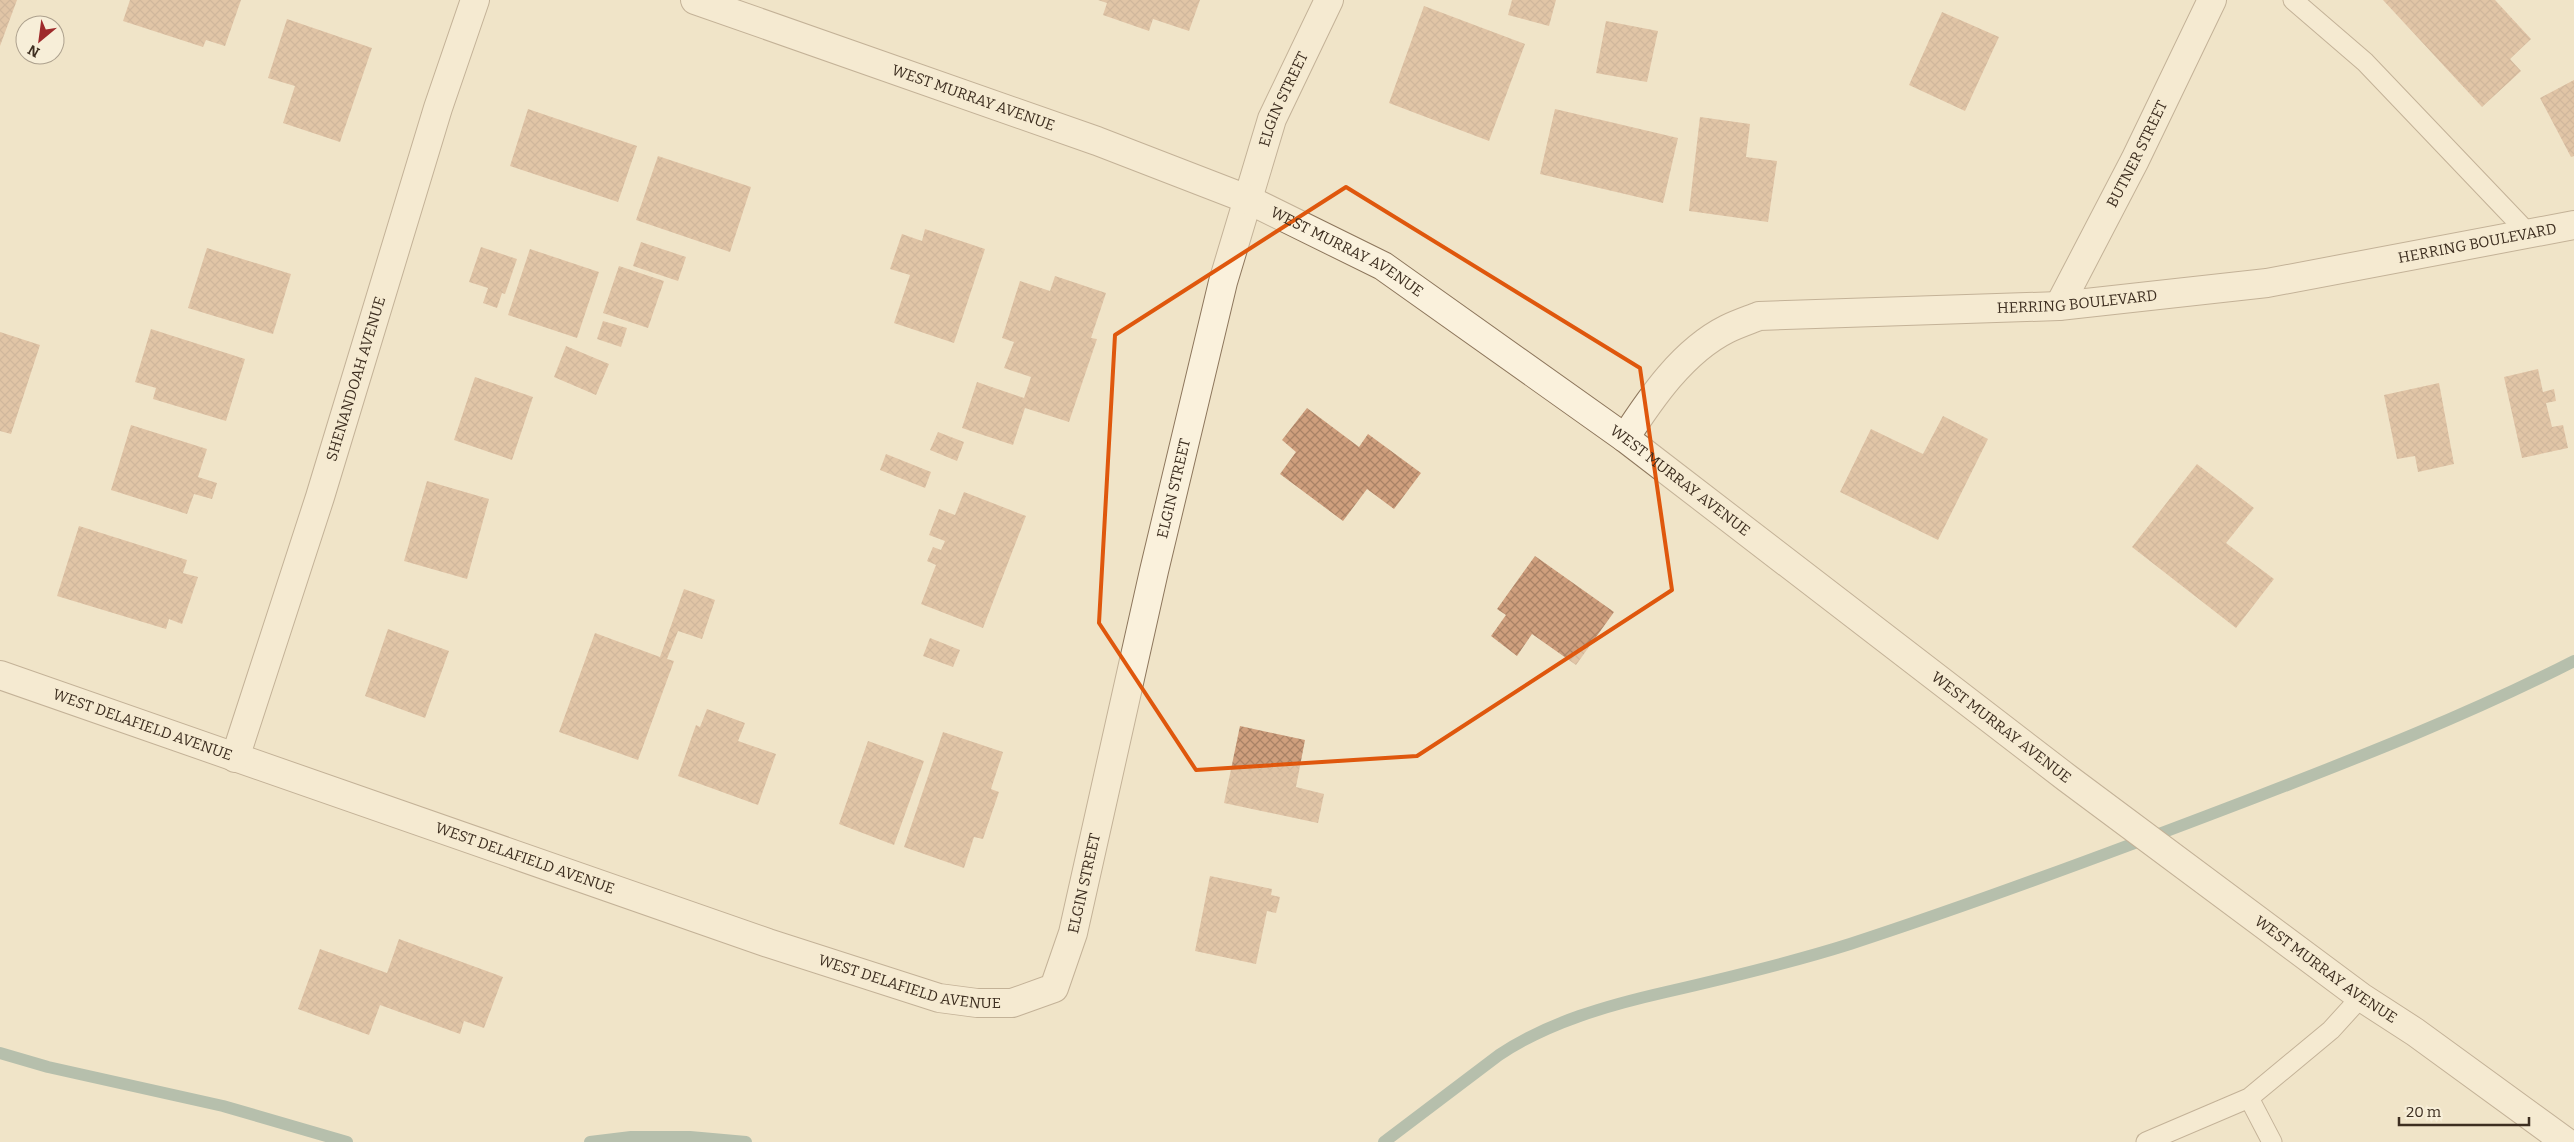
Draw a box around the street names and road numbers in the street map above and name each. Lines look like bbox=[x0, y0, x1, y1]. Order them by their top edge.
street label: ELGIN STREET bbox=[1255, 49, 1312, 149]
street label: WEST MURRAY AVENUE bbox=[889, 61, 1057, 135]
street label: BUTNER STREET bbox=[2103, 97, 2171, 210]
street label: WEST MURRAY AVENUE bbox=[1268, 203, 1427, 301]
street label: HERRING BOULEVARD bbox=[2397, 219, 2558, 267]
street label: HERRING BOULEVARD bbox=[1997, 286, 2158, 317]
street label: SHENANDOAH AVENUE bbox=[322, 294, 389, 463]
street label: WEST MURRAY AVENUE bbox=[1607, 421, 1754, 540]
street label: ELGIN STREET bbox=[1153, 437, 1194, 540]
street label: WEST MURRAY AVENUE bbox=[1928, 668, 2075, 787]
street label: WEST DELAFIELD AVENUE bbox=[51, 685, 235, 764]
street label: WEST DELAFIELD AVENUE bbox=[433, 819, 617, 898]
street label: ELGIN STREET bbox=[1064, 831, 1104, 935]
street label: WEST MURRAY AVENUE bbox=[2251, 912, 2400, 1027]
street label: WEST DELAFIELD AVENUE bbox=[816, 951, 1001, 1012]

